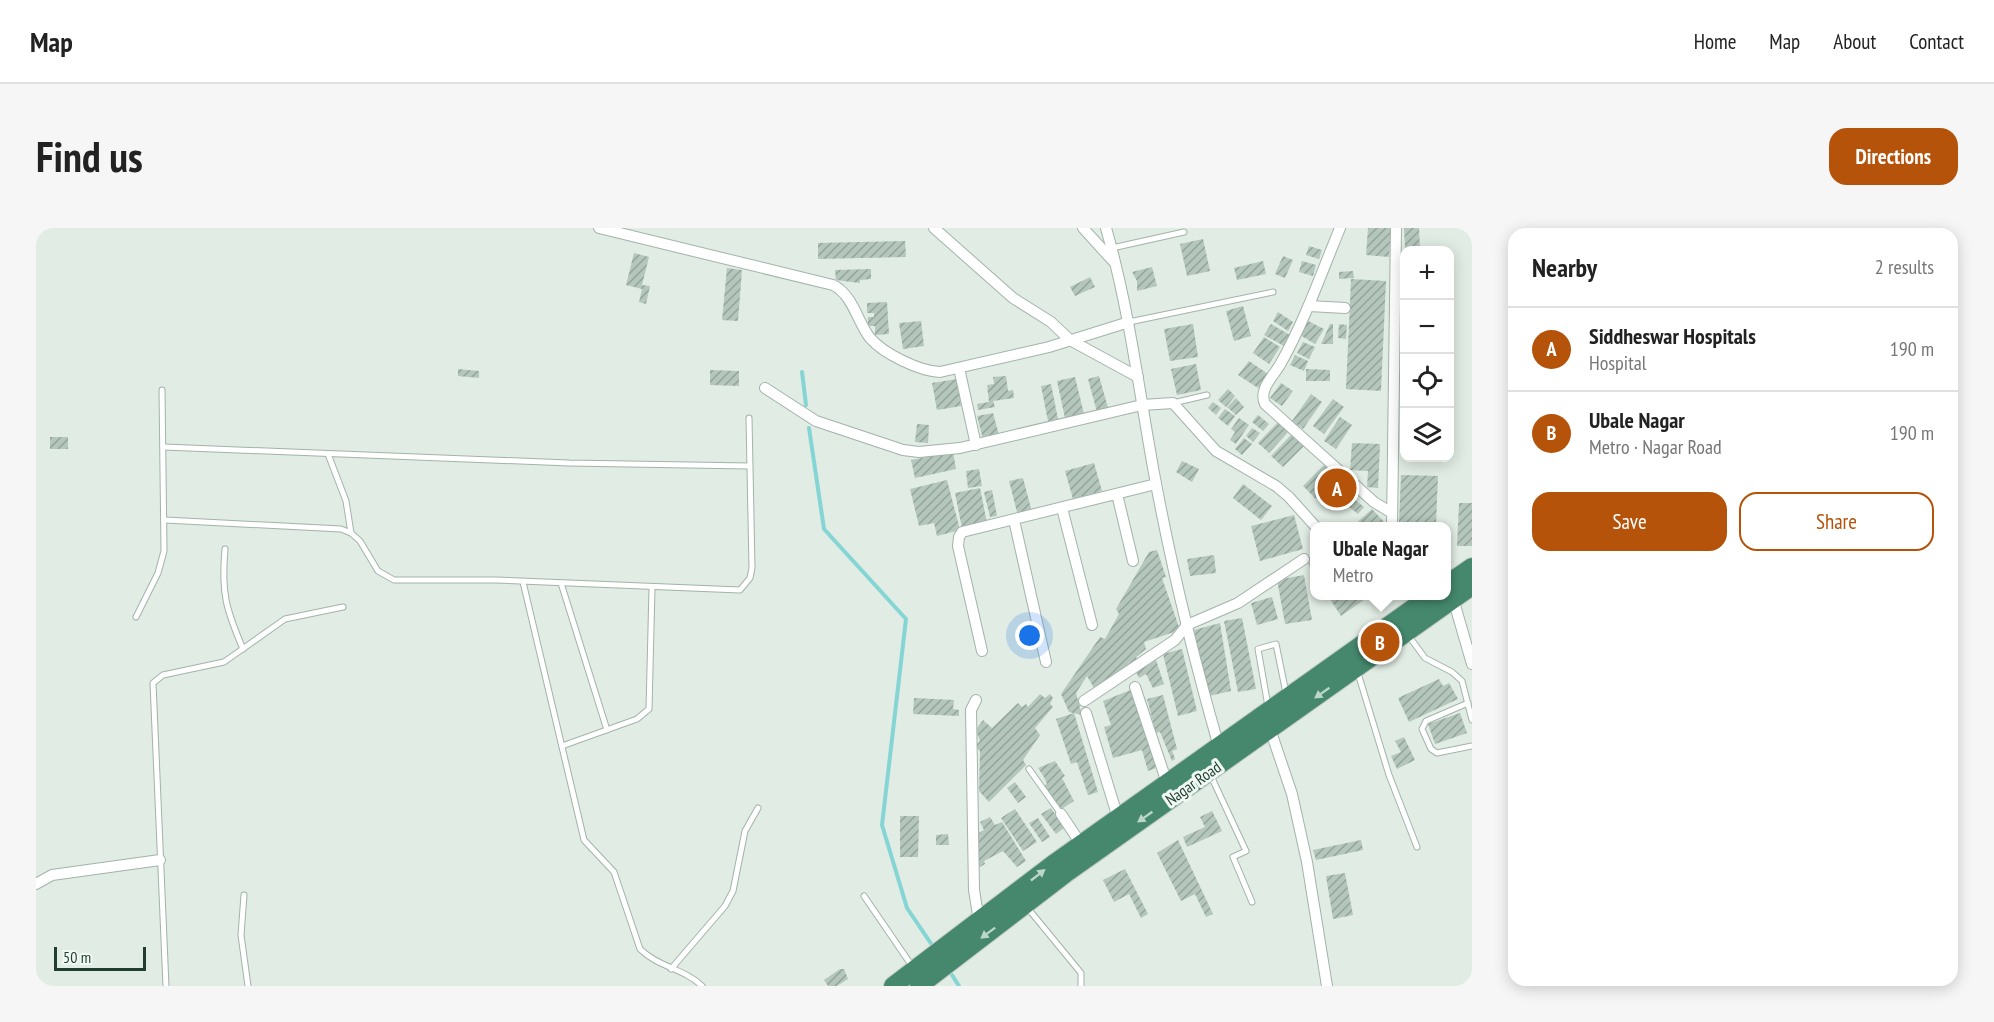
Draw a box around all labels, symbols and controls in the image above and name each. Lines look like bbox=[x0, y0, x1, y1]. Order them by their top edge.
text: Map bbox=[30, 23, 73, 60]
text: Home bbox=[1694, 28, 1736, 55]
text: Map bbox=[1769, 28, 1800, 55]
text: About bbox=[1833, 28, 1876, 55]
text: Contact bbox=[1909, 28, 1964, 55]
button: Directions bbox=[1829, 128, 1958, 185]
text: Find us bbox=[36, 129, 143, 184]
map controls bbox=[1400, 246, 1454, 462]
button: + bbox=[1400, 246, 1454, 300]
text: Nearby bbox=[1532, 251, 1597, 284]
text: 2 results bbox=[1875, 254, 1934, 280]
button: − bbox=[1400, 300, 1454, 354]
text: Siddheswar Hospitals bbox=[1589, 322, 1756, 350]
text: A bbox=[1546, 336, 1557, 362]
text: 190 m bbox=[1890, 336, 1934, 362]
text: Hospital bbox=[1589, 350, 1646, 376]
button: locate bbox=[1400, 354, 1454, 408]
text: Ubale Nagar bbox=[1589, 406, 1685, 434]
button: layers bbox=[1400, 408, 1454, 462]
text: B bbox=[1547, 420, 1556, 446]
text: 190 m bbox=[1890, 420, 1934, 446]
text: Metro · Nagar Road bbox=[1589, 434, 1722, 460]
pin: A bbox=[1318, 466, 1356, 510]
button: Save bbox=[1532, 492, 1727, 551]
button: Share bbox=[1739, 492, 1934, 551]
popup bbox=[1310, 522, 1451, 600]
text: Ubale Nagar bbox=[1333, 534, 1428, 562]
text: Metro bbox=[1333, 562, 1373, 588]
pin: B bbox=[1360, 620, 1400, 664]
your location bbox=[1015, 621, 1044, 650]
one-way arrow bbox=[1314, 687, 1330, 699]
street label: Nagar Road bbox=[1161, 757, 1225, 809]
one-way arrow bbox=[1138, 811, 1154, 823]
one-way arrow bbox=[1031, 870, 1046, 882]
one-way arrow bbox=[981, 927, 997, 939]
scale bar bbox=[54, 944, 146, 972]
text: 50 m bbox=[63, 947, 91, 967]

